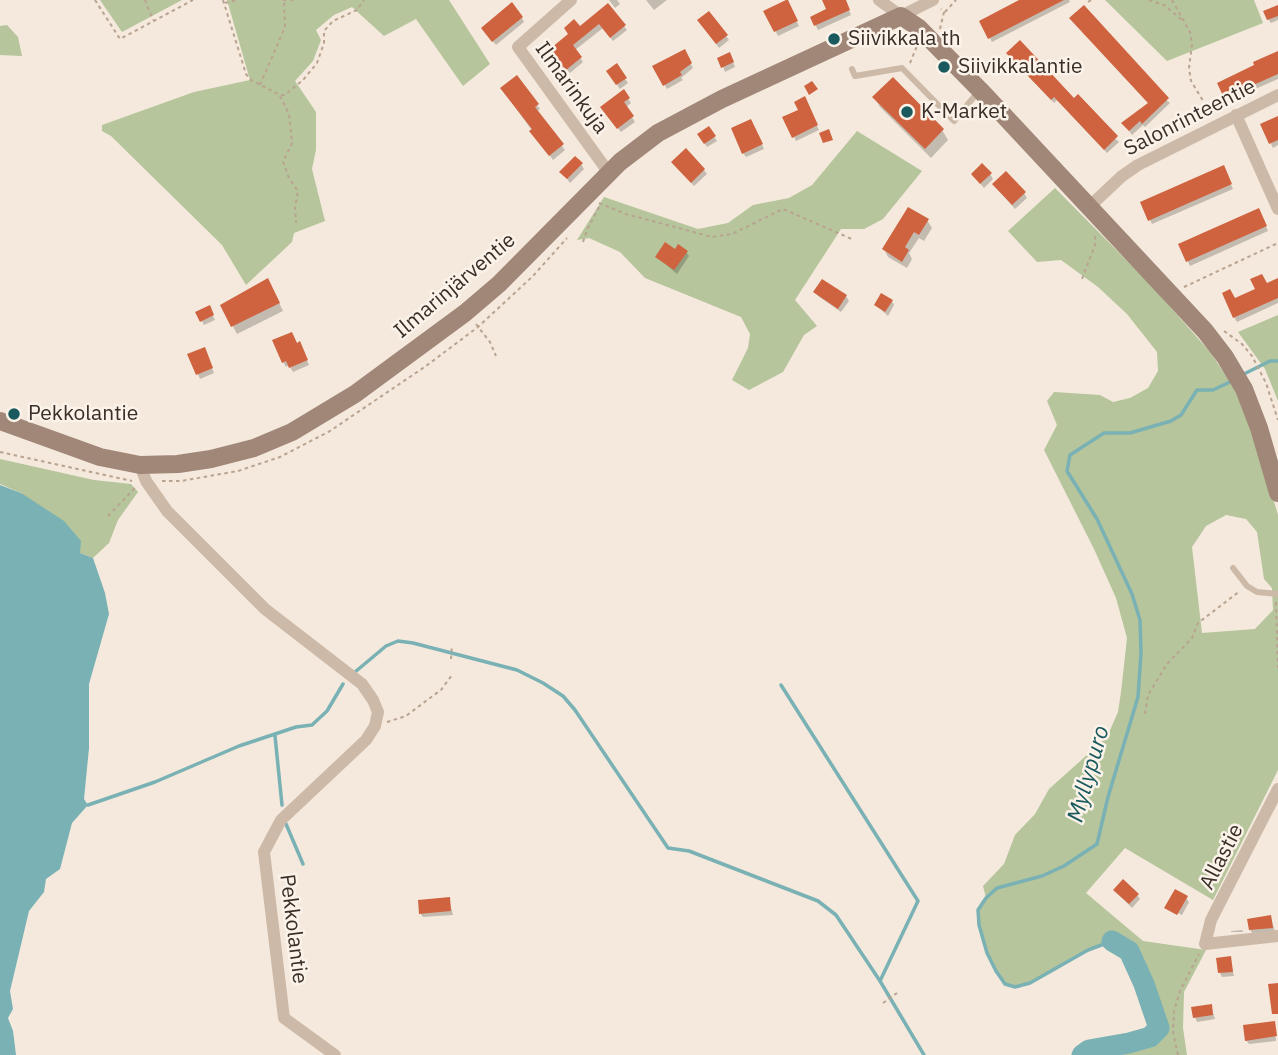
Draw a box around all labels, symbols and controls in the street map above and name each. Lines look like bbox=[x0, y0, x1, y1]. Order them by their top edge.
place label: Siivikkala th bbox=[848, 26, 961, 52]
marker: Siivikkala th bbox=[826, 31, 842, 47]
street label: Ilmarinkuja bbox=[529, 37, 613, 139]
place label: Siivikkalantie bbox=[958, 54, 1083, 80]
marker: Siivikkalantie bbox=[936, 59, 952, 75]
street label: Salonrinteentie bbox=[1120, 74, 1260, 162]
place label: K-Market bbox=[921, 99, 1007, 125]
marker: K-Market bbox=[899, 104, 915, 120]
street label: Ilmarinjärventie bbox=[389, 228, 521, 344]
place label: Pekkolantie bbox=[28, 401, 138, 427]
marker: Pekkolantie bbox=[6, 406, 22, 422]
water label: Myllypuro bbox=[1062, 723, 1116, 825]
street label: Allastie bbox=[1195, 820, 1249, 894]
street label: Pekkolantie bbox=[274, 873, 312, 985]

